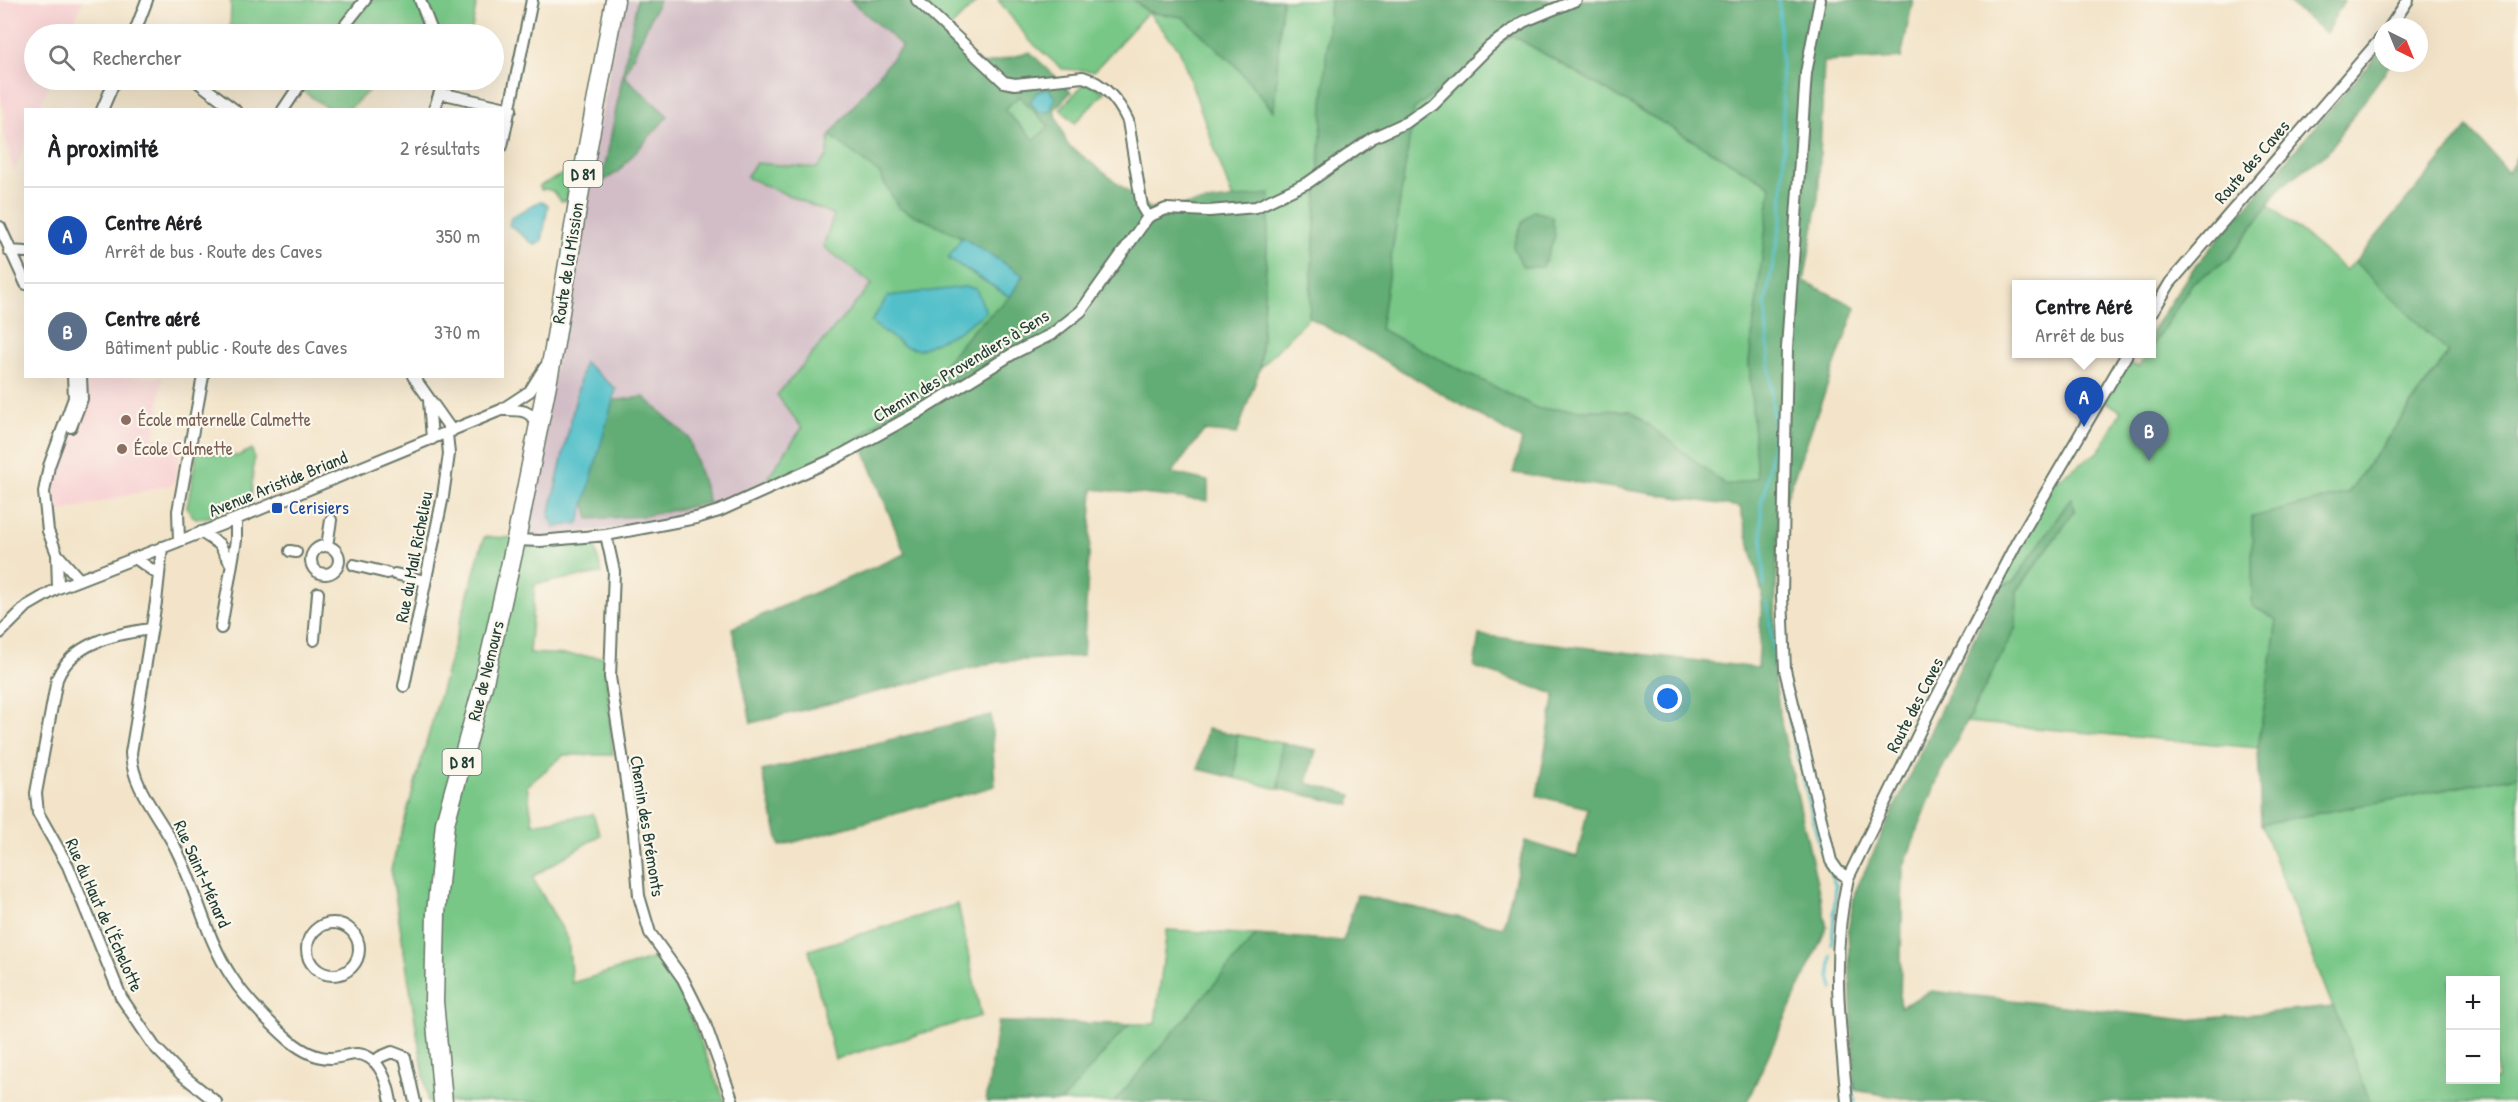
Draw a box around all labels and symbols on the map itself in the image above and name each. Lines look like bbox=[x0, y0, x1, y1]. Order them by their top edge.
north arrow bbox=[2374, 18, 2428, 72]
street label: Route des Caves bbox=[2208, 114, 2295, 209]
road number: D 81 bbox=[564, 161, 602, 187]
street label: Route de la Mission bbox=[546, 200, 589, 325]
street label: Chemin des Provendiers à Sens bbox=[868, 303, 1054, 428]
pin: A bbox=[2064, 378, 2104, 427]
place label: École maternelle Calmette bbox=[138, 407, 311, 432]
pin: B bbox=[2130, 412, 2168, 461]
marker: École maternelle Calmette bbox=[119, 413, 133, 427]
place label: École Calmette bbox=[134, 436, 233, 461]
marker: École Calmette bbox=[115, 442, 129, 456]
street label: Avenue Aristide Briand bbox=[205, 444, 351, 523]
street label: Rue du Mail Richelieu bbox=[389, 489, 438, 624]
place label: Cerisiers bbox=[289, 495, 349, 520]
marker: Cerisiers bbox=[270, 501, 284, 515]
street label: Rue de Nemours bbox=[461, 618, 510, 724]
street label: Route des Caves bbox=[1880, 653, 1949, 757]
your location bbox=[1653, 684, 1682, 713]
road number: D 81 bbox=[442, 749, 482, 775]
street label: Chemin des Brémonts bbox=[624, 754, 671, 898]
street label: Rue Saint-Ménard bbox=[168, 816, 237, 931]
street label: Rue du Haut de l'Échelotte bbox=[59, 834, 150, 995]

